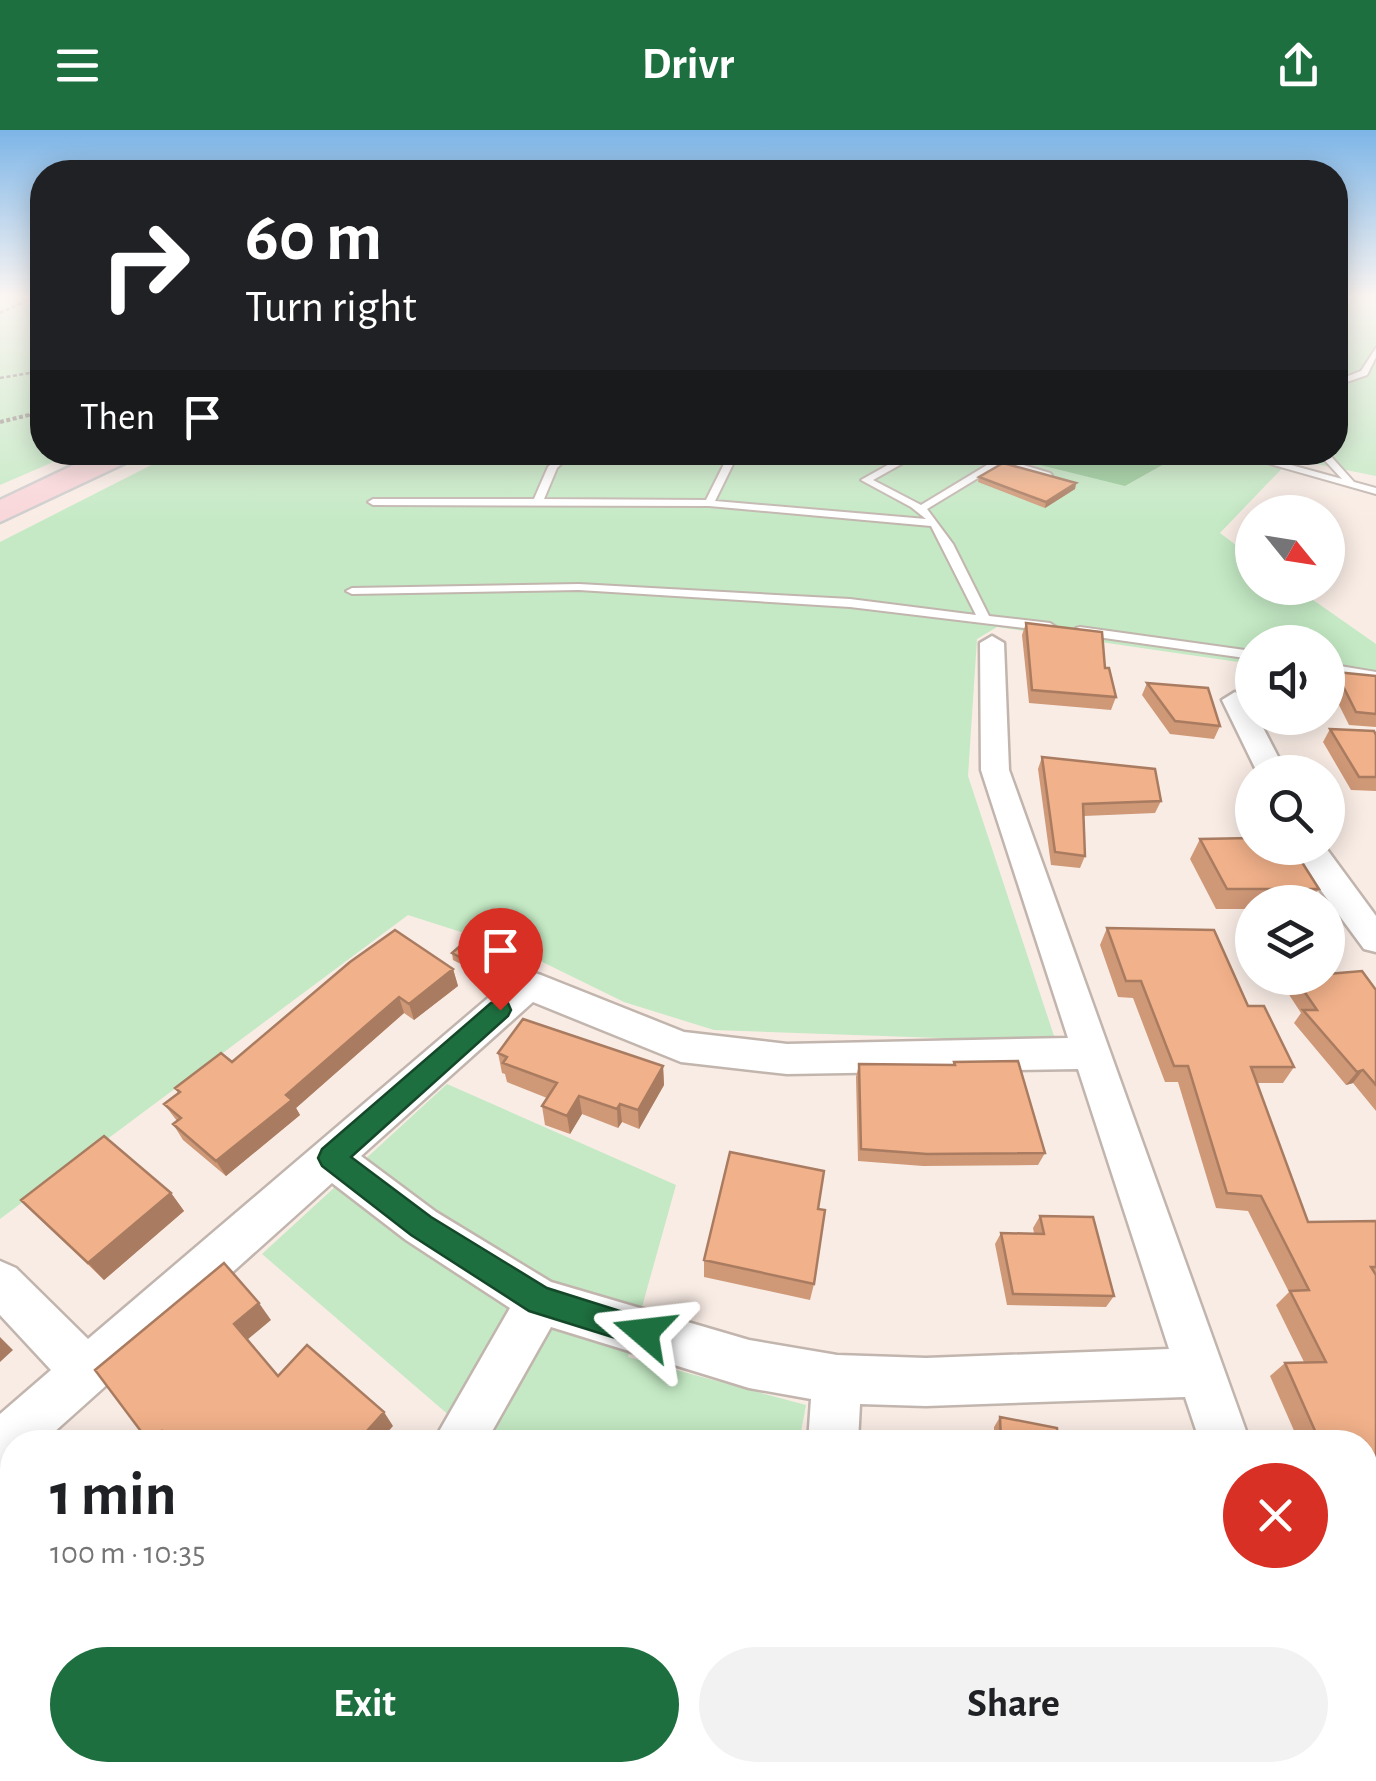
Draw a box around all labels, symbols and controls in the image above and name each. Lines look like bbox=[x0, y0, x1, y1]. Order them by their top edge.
icon: menu bbox=[50, 38, 105, 93]
icon: share bbox=[1271, 38, 1326, 93]
text: Drivr bbox=[642, 42, 734, 87]
icon: right bbox=[80, 200, 210, 330]
text: 60 m bbox=[245, 203, 382, 273]
text: Turn right bbox=[245, 285, 417, 330]
icon: arrive bbox=[175, 390, 230, 445]
text: Then bbox=[80, 399, 155, 437]
north arrow bbox=[1235, 495, 1345, 605]
map controls bbox=[1235, 495, 1345, 995]
button: sound bbox=[1235, 625, 1345, 735]
button: search bbox=[1235, 755, 1345, 865]
button: layers bbox=[1235, 885, 1345, 995]
pin bbox=[458, 908, 543, 1011]
icon: arrive bbox=[473, 923, 528, 978]
position arrow bbox=[592, 1280, 696, 1384]
button: close bbox=[1223, 1463, 1328, 1568]
text: 1 min bbox=[50, 1466, 176, 1526]
text: 100 m · 10:35 bbox=[50, 1537, 205, 1569]
button: Exit bbox=[50, 1647, 679, 1762]
button: Share bbox=[699, 1647, 1328, 1762]

